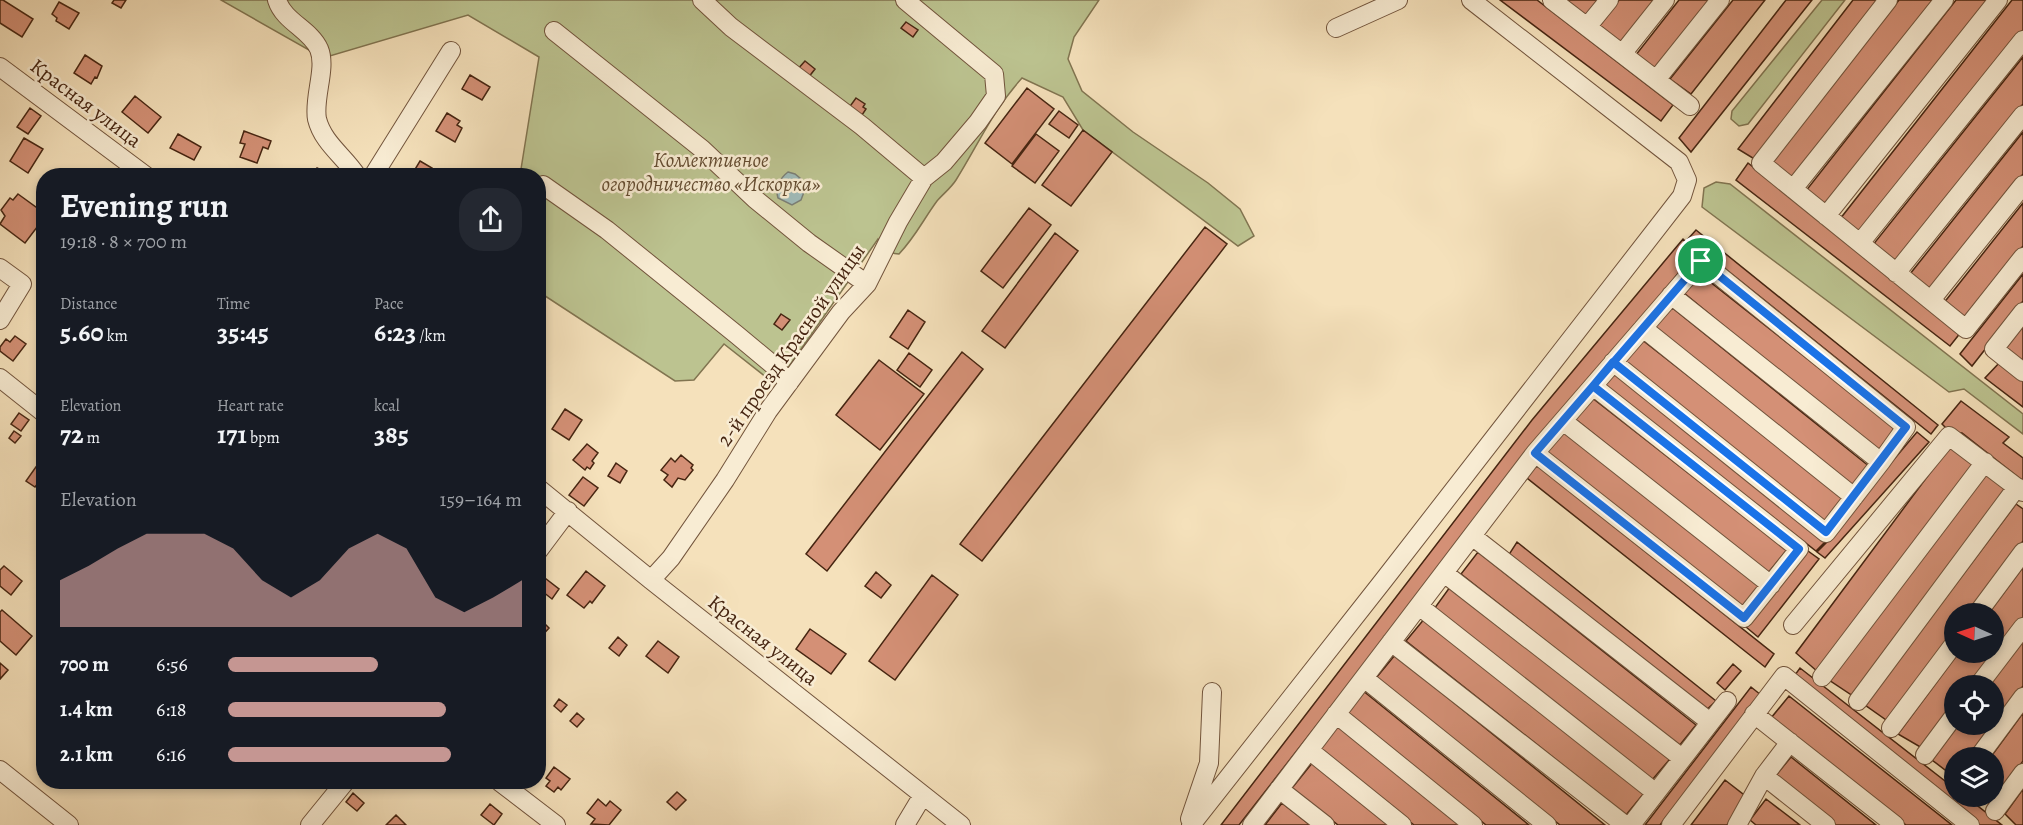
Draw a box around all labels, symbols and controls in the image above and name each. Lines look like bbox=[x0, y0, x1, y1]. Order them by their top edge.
street label: Красная улица bbox=[25, 52, 148, 154]
park label: Коллективное огородничество «Искорка» bbox=[602, 146, 821, 198]
text: Evening run bbox=[60, 183, 229, 228]
button: share bbox=[459, 188, 522, 251]
text: 19:18 · 8 × 700 m bbox=[60, 228, 187, 255]
pin bbox=[1675, 235, 1726, 286]
street label: 2-й проезд Красной улицы bbox=[710, 238, 872, 452]
icon: arrive bbox=[1684, 244, 1717, 277]
text: Distance bbox=[60, 293, 117, 315]
text: Time bbox=[217, 293, 250, 315]
text: Pace bbox=[374, 293, 404, 315]
text: 5.60 bbox=[60, 315, 103, 350]
text: 35:45 bbox=[217, 315, 269, 350]
text: 6:23 bbox=[374, 315, 416, 350]
text: km bbox=[103, 325, 128, 347]
text: /km bbox=[416, 325, 446, 347]
text: Elevation bbox=[60, 395, 121, 417]
text: Heart rate bbox=[217, 395, 284, 417]
text: kcal bbox=[374, 395, 400, 417]
text: 72 bbox=[60, 417, 84, 452]
text: 171 bbox=[217, 417, 247, 452]
text: 385 bbox=[374, 417, 409, 452]
text: m bbox=[84, 427, 100, 449]
text: bpm bbox=[247, 427, 280, 449]
text: Elevation bbox=[60, 486, 137, 513]
text: 159–164 m bbox=[440, 486, 522, 513]
street label: Красная улица bbox=[702, 588, 824, 692]
north arrow bbox=[1944, 603, 2004, 663]
map controls bbox=[1944, 603, 2004, 807]
text: 700 m bbox=[60, 651, 109, 678]
text: 6:56 bbox=[156, 651, 188, 678]
button: locate bbox=[1944, 675, 2004, 735]
text: 1.4 km bbox=[60, 696, 113, 723]
text: 6:18 bbox=[156, 696, 187, 723]
text: 2.1 km bbox=[60, 741, 113, 768]
text: 6:16 bbox=[156, 741, 186, 768]
button: layers bbox=[1944, 747, 2004, 807]

